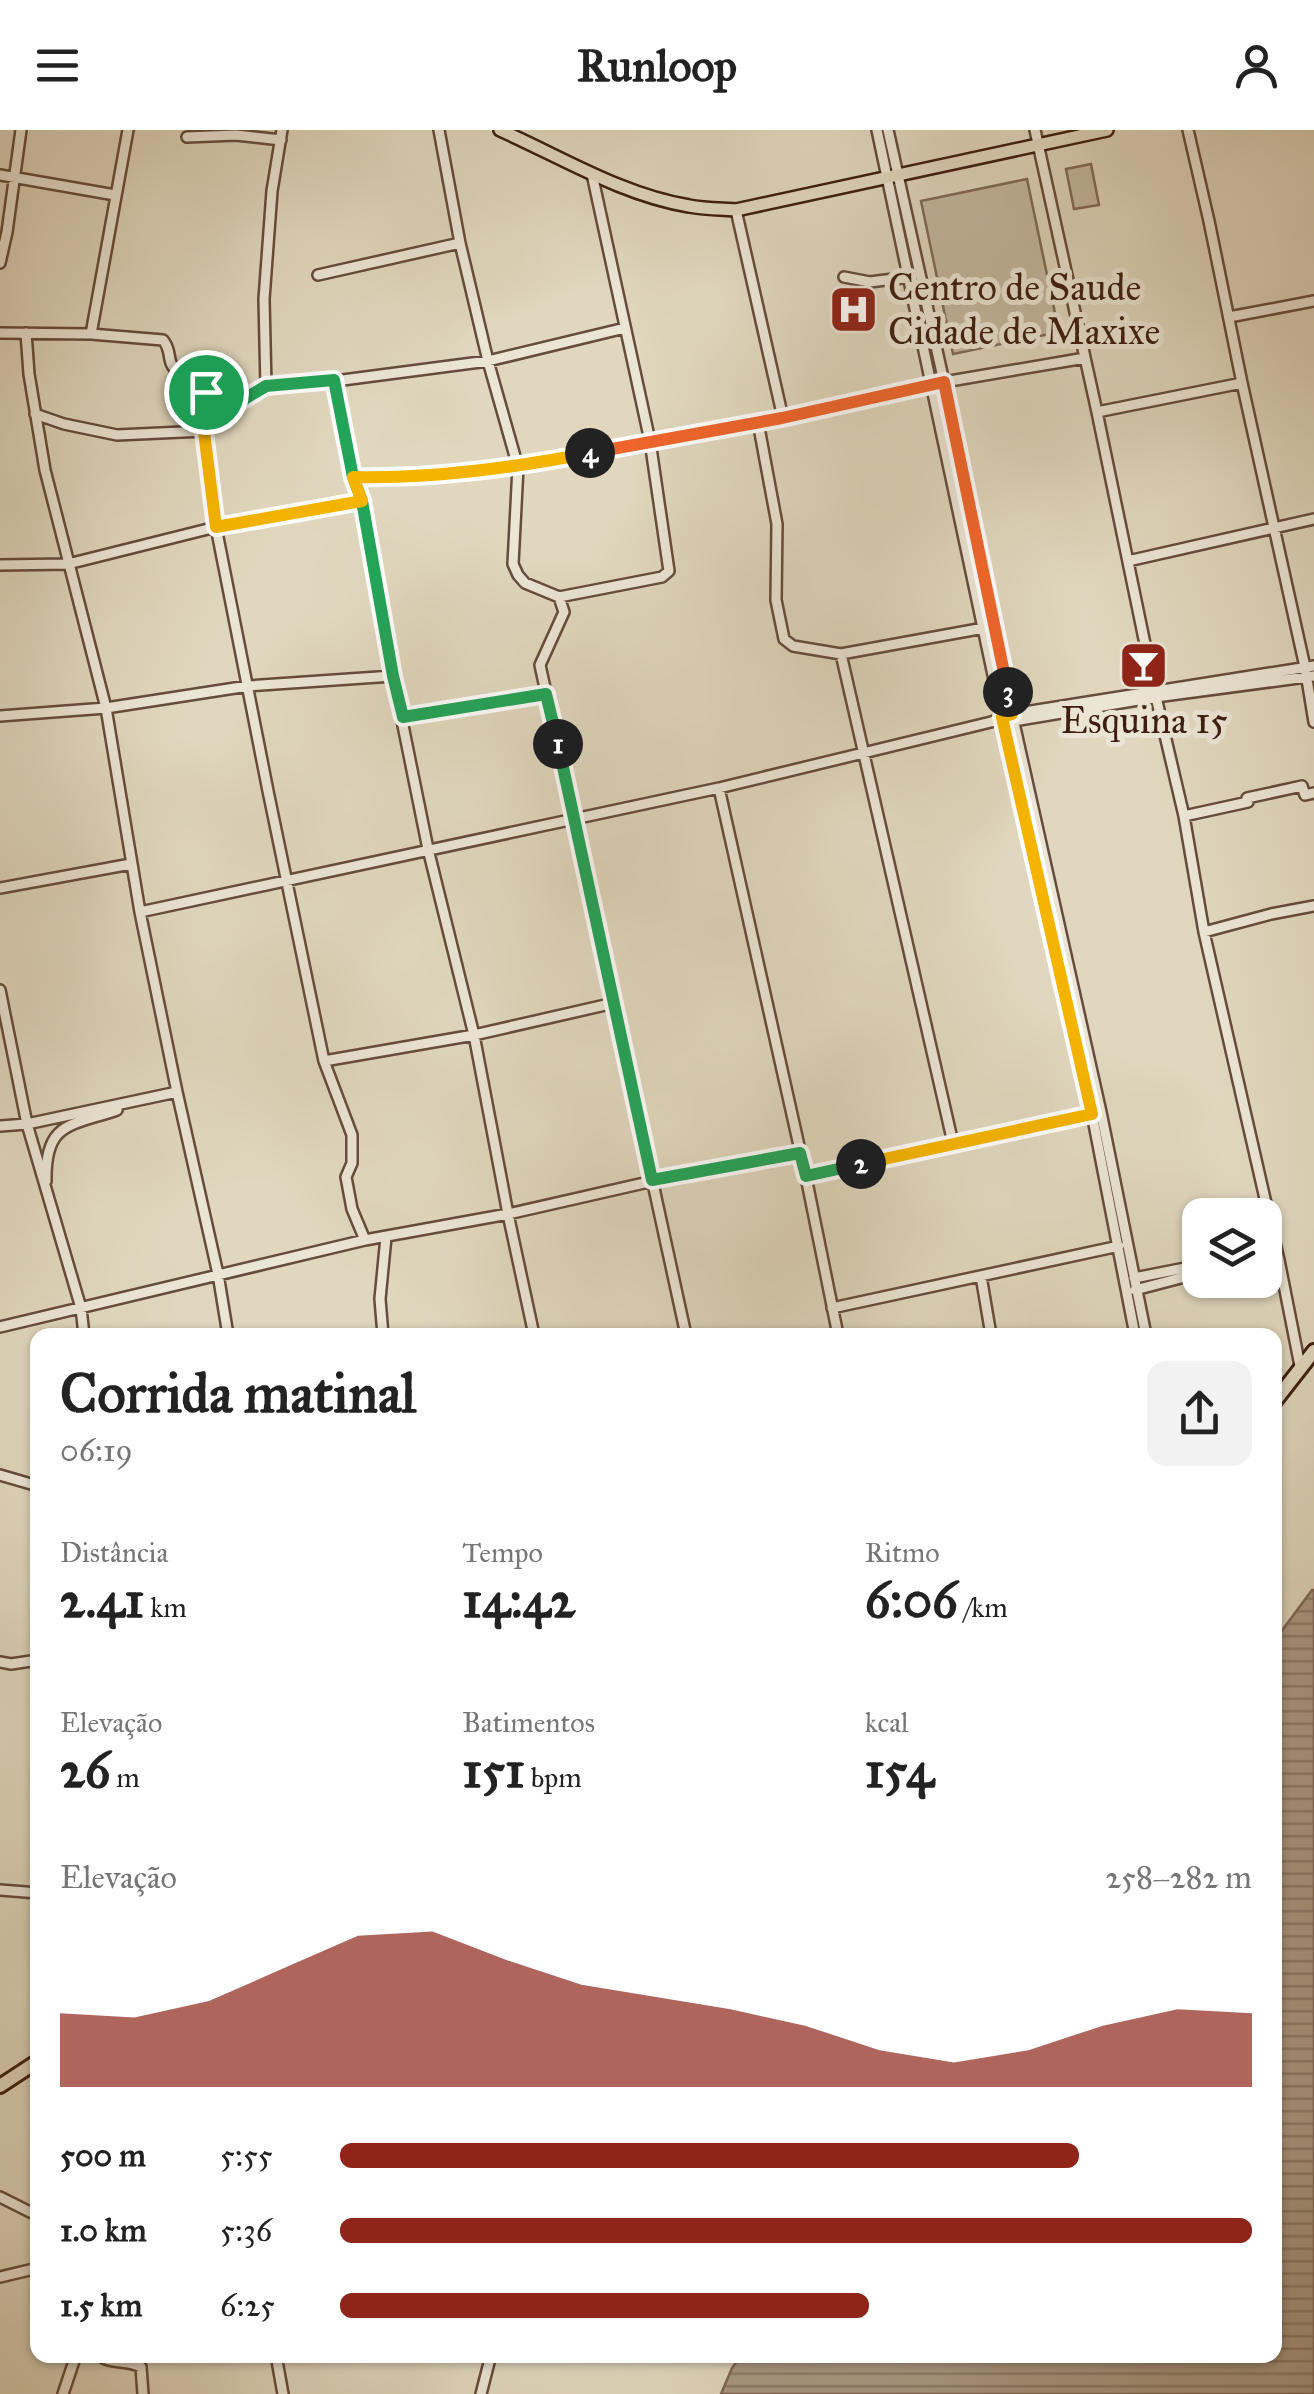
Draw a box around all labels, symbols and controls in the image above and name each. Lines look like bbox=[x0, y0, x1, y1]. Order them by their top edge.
icon: menu bbox=[30, 38, 85, 93]
text: Runloop bbox=[577, 38, 737, 93]
icon: person bbox=[1229, 38, 1284, 93]
place label: Centro de Saude Cidade de Maxixe bbox=[888, 264, 1160, 354]
hospital icon: Centro de Saude Cidade de Maxixe bbox=[827, 283, 879, 335]
pin bbox=[164, 350, 249, 435]
icon: arrive bbox=[179, 365, 234, 420]
pin: 4 bbox=[565, 428, 615, 478]
text: 4 bbox=[582, 435, 598, 470]
bar icon: Esquina 15 bbox=[1118, 640, 1170, 692]
pin: 3 bbox=[983, 667, 1033, 717]
text: 3 bbox=[1002, 674, 1014, 709]
place label: Esquina 15 bbox=[1060, 697, 1228, 743]
pin: 1 bbox=[533, 719, 583, 769]
text: 1 bbox=[552, 726, 564, 761]
pin: 2 bbox=[836, 1139, 886, 1189]
text: 2 bbox=[854, 1146, 868, 1181]
map controls bbox=[1182, 1198, 1282, 1298]
button: layers bbox=[1182, 1198, 1282, 1298]
text: Corrida matinal bbox=[60, 1360, 416, 1427]
button: share bbox=[1147, 1361, 1252, 1466]
text: 06:19 bbox=[60, 1431, 133, 1470]
text: Distância bbox=[60, 1535, 168, 1570]
text: Tempo bbox=[462, 1535, 543, 1570]
text: Ritmo bbox=[865, 1535, 940, 1570]
text: 2.41 bbox=[60, 1570, 144, 1631]
text: 14:42 bbox=[462, 1570, 575, 1631]
text: 6:06 bbox=[865, 1570, 958, 1631]
text: km bbox=[144, 1590, 187, 1625]
text: /km bbox=[958, 1590, 1008, 1625]
text: Elevação bbox=[60, 1705, 162, 1740]
text: Batimentos bbox=[462, 1705, 595, 1740]
text: kcal bbox=[865, 1705, 909, 1740]
text: 26 bbox=[60, 1740, 110, 1801]
text: 151 bbox=[462, 1740, 525, 1801]
text: 154 bbox=[865, 1740, 934, 1801]
text: m bbox=[110, 1760, 140, 1795]
text: bpm bbox=[525, 1760, 582, 1795]
text: Elevação bbox=[60, 1858, 177, 1897]
text: 258–282 m bbox=[1105, 1858, 1252, 1897]
text: 500 m bbox=[60, 2136, 146, 2175]
text: 5:55 bbox=[220, 2136, 273, 2175]
text: 1.0 km bbox=[60, 2211, 147, 2250]
text: 5:36 bbox=[220, 2211, 272, 2250]
text: 1.5 km bbox=[60, 2286, 142, 2325]
text: 6:25 bbox=[220, 2286, 275, 2325]

